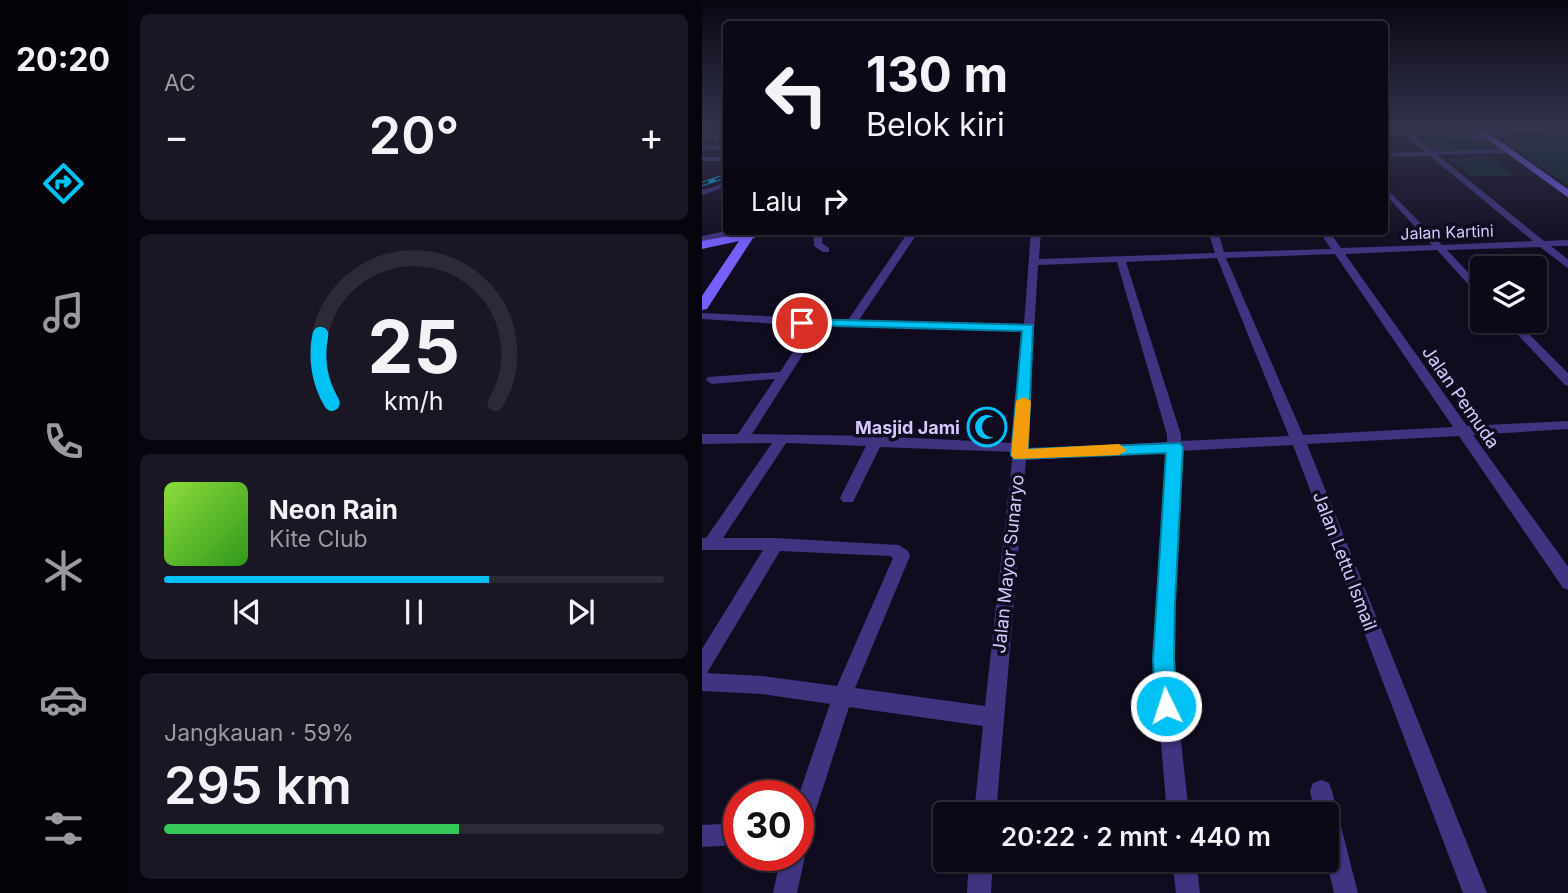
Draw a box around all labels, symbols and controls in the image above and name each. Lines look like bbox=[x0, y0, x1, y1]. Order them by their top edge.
text: 20:20 bbox=[16, 40, 110, 79]
text: 130 m bbox=[866, 45, 1008, 104]
icon: left bbox=[751, 49, 842, 140]
text: AC bbox=[164, 69, 196, 97]
text: 20° bbox=[369, 104, 459, 167]
text: Belok kiri bbox=[866, 105, 1005, 144]
text: − bbox=[164, 113, 189, 159]
text: + bbox=[639, 113, 664, 159]
icon: directions bbox=[39, 159, 88, 208]
icon: right bbox=[816, 182, 854, 220]
text: Lalu bbox=[751, 186, 802, 217]
street label: Jalan Kartini bbox=[1400, 220, 1494, 244]
map controls bbox=[1470, 256, 1547, 333]
button: layers bbox=[1470, 256, 1547, 333]
icon: music bbox=[39, 288, 88, 337]
pin bbox=[772, 293, 832, 353]
text: 25 bbox=[368, 302, 460, 391]
icon: arrive bbox=[783, 304, 821, 342]
street label: Jalan Pemuda bbox=[1418, 342, 1504, 452]
text: km/h bbox=[384, 385, 444, 415]
mosque icon: Masjid Jami bbox=[966, 406, 1008, 448]
icon: phone bbox=[39, 417, 88, 466]
place label: Masjid Jami bbox=[855, 417, 960, 438]
street label: Jalan Mayor Sunaryo bbox=[988, 474, 1028, 654]
street label: Jalan Lettu Ismail bbox=[1309, 489, 1381, 633]
text: Neon Rain bbox=[269, 494, 398, 525]
text: Kite Club bbox=[269, 525, 368, 553]
icon: climate bbox=[39, 546, 88, 595]
icon: previous bbox=[228, 593, 266, 631]
icon: pause bbox=[395, 593, 433, 631]
icon: next bbox=[562, 593, 600, 631]
position arrow bbox=[1129, 669, 1203, 743]
icon: car bbox=[39, 675, 88, 724]
text: Jangkauan · 59% bbox=[164, 719, 354, 747]
text: 295 km bbox=[164, 754, 352, 817]
speed limit sign: 30 bbox=[723, 780, 814, 871]
icon: filters bbox=[39, 804, 88, 853]
text: 20:22 · 2 mnt · 440 m bbox=[1001, 821, 1271, 852]

